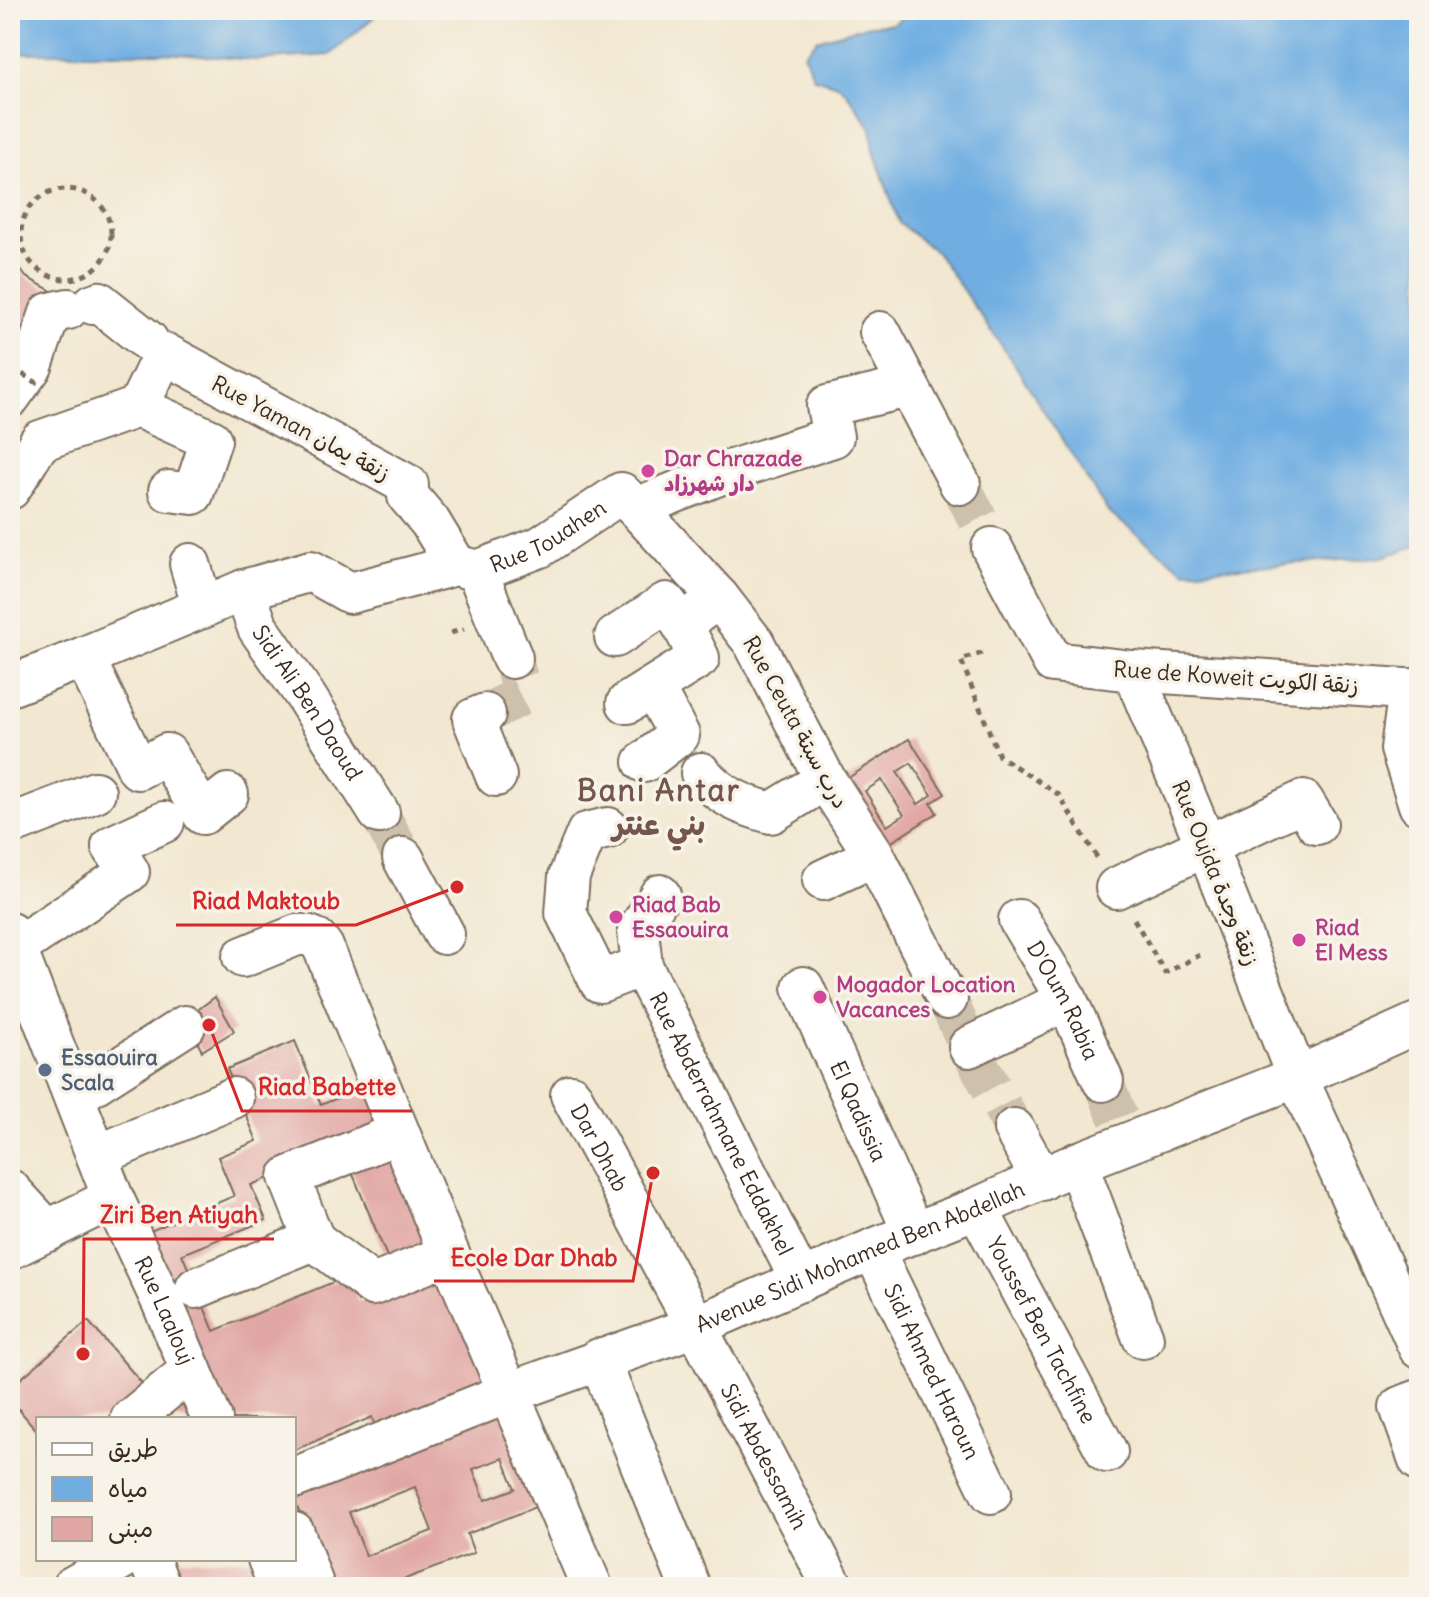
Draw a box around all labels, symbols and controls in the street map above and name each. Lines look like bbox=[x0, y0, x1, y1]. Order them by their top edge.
street label: Rue Yaman زنقة يمان bbox=[207, 369, 395, 487]
place label: Dar Chrazade دار شهرزاد bbox=[664, 444, 803, 497]
marker: Dar Chrazade دار شهرزاد bbox=[639, 462, 657, 480]
street label: Rue Touahen bbox=[486, 493, 611, 579]
street label: Sidi Ali Ben Daoud bbox=[246, 620, 369, 785]
street label: Rue Ceuta درب سبتة bbox=[737, 631, 855, 813]
street label: Rue de Koweit زنقة الكويت bbox=[1112, 654, 1360, 700]
district label: Bani Antar بني عنتر bbox=[577, 771, 741, 851]
street label: Rue Oujda زنقة وجدة bbox=[1166, 776, 1266, 970]
callout: Riad Maktoub bbox=[176, 877, 356, 925]
text: Riad Maktoub bbox=[192, 885, 340, 915]
place label: Riad Bab Essaouira bbox=[632, 890, 729, 943]
marker: Riad Bab Essaouira bbox=[607, 908, 625, 926]
place label: Riad El Mess bbox=[1315, 913, 1388, 966]
marker: Riad El Mess bbox=[1290, 931, 1308, 949]
street label: D'Oum Rabia bbox=[1021, 936, 1106, 1064]
place label: Mogador Location Vacances bbox=[836, 970, 1016, 1023]
street label: Rue Abderrahmane Eddakhel bbox=[643, 987, 800, 1260]
marker: Mogador Location Vacances bbox=[811, 988, 829, 1006]
place label: Essaouira Scala bbox=[61, 1043, 158, 1096]
street label: El Qadissia bbox=[824, 1056, 894, 1166]
marker: Essaouira Scala bbox=[36, 1061, 54, 1079]
callout: Riad Babette bbox=[242, 1063, 412, 1111]
text: Riad Babette bbox=[258, 1071, 396, 1101]
street label: Dar Dhab bbox=[565, 1099, 635, 1196]
street label: Avenue Sidi Mohamed Ben Abdellah bbox=[691, 1174, 1029, 1338]
callout: Ziri Ben Atiyah bbox=[84, 1191, 274, 1239]
text: Ziri Ben Atiyah bbox=[100, 1199, 258, 1229]
street label: Youssef Ben Tachfine bbox=[981, 1232, 1103, 1428]
callout: Ecole Dar Dhab bbox=[434, 1233, 633, 1281]
text: Ecole Dar Dhab bbox=[450, 1242, 618, 1272]
street label: Rue Laalouj bbox=[128, 1252, 201, 1369]
street label: Sidi Ahmed Haroun bbox=[878, 1279, 987, 1464]
street label: Sidi Abdessamih bbox=[715, 1379, 814, 1534]
legend bbox=[36, 1417, 296, 1561]
text: طريق bbox=[108, 1433, 158, 1463]
text: مياه bbox=[108, 1473, 148, 1503]
text: مبنى bbox=[108, 1513, 153, 1544]

